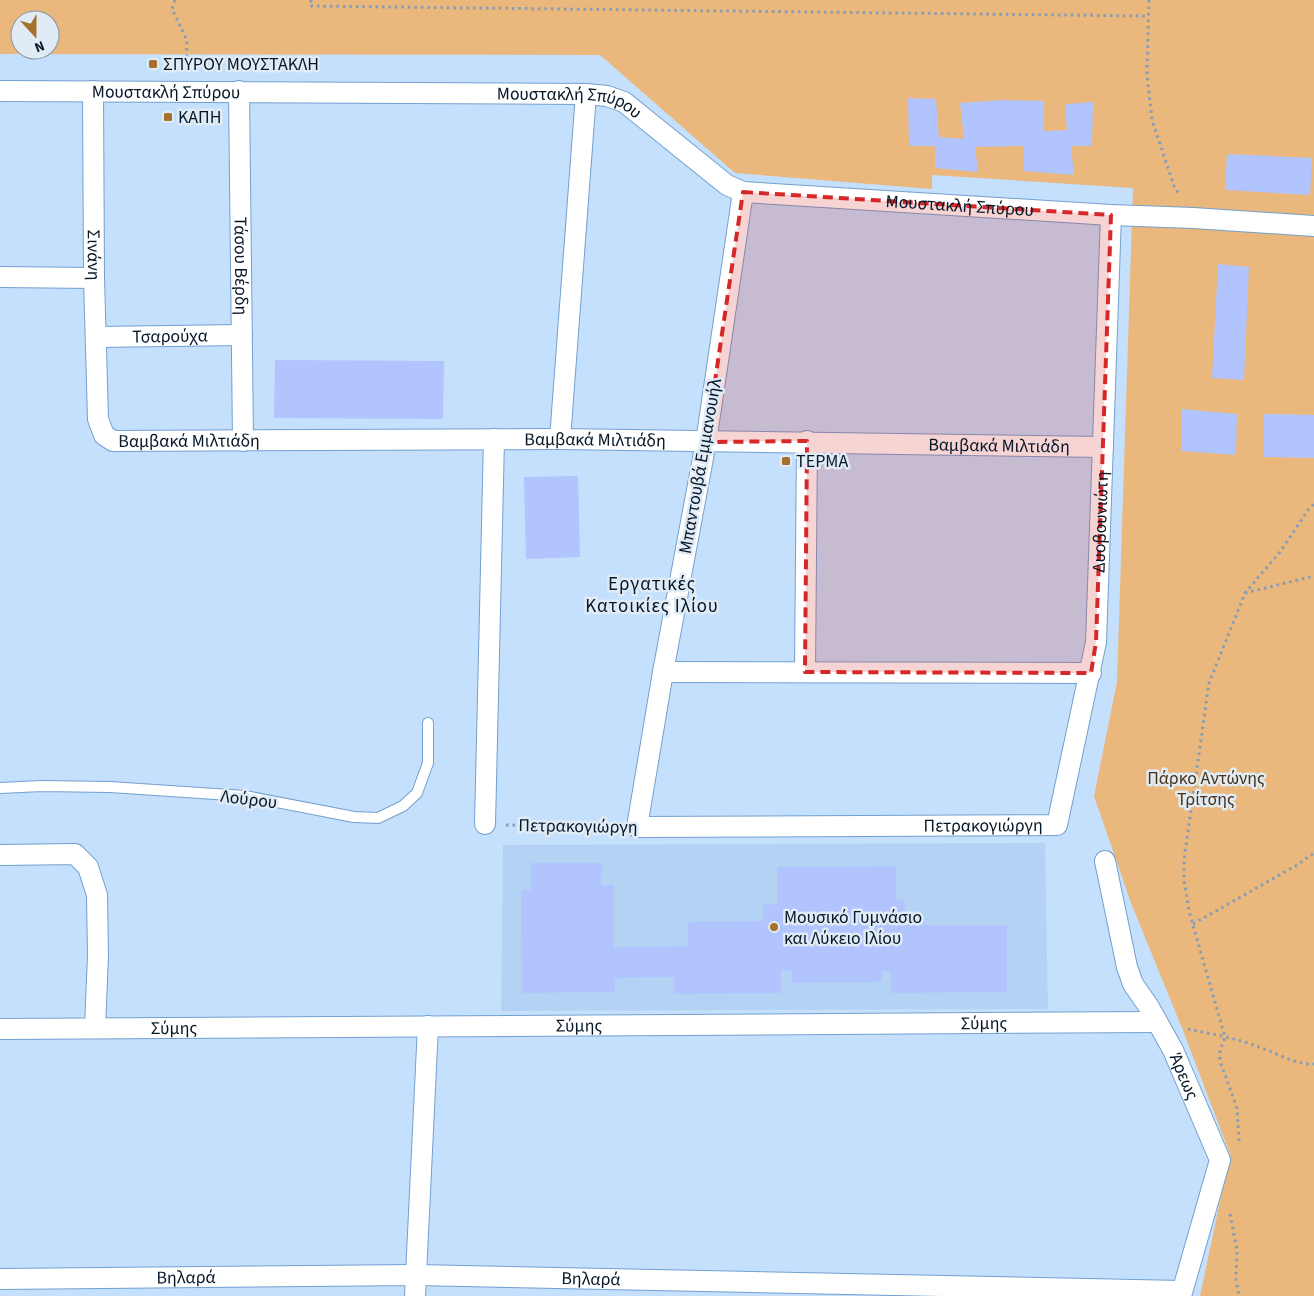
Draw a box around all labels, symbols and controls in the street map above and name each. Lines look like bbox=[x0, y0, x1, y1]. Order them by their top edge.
north arrow bbox=[10, 10, 60, 60]
text: N bbox=[31, 35, 47, 57]
place label: ΣΠΥΡΟΥ ΜΟΥΣΤΑΚΛΗ bbox=[163, 52, 319, 77]
marker: ΣΠΥΡΟΥ ΜΟΥΣΤΑΚΛΗ bbox=[147, 58, 159, 70]
street label: Μουστακλή Σπύρου bbox=[92, 79, 240, 105]
street label: Μουστακλή Σπύρου bbox=[497, 82, 647, 125]
place label: ΚΑΠΗ bbox=[178, 105, 221, 130]
marker: ΚΑΠΗ bbox=[162, 111, 174, 123]
street label: Μουστακλή Σπύρου bbox=[885, 189, 1034, 223]
street label: Τάσου Βέρδη bbox=[227, 217, 254, 315]
street label: Σινάνη bbox=[81, 229, 106, 281]
street label: Τσαρούχα bbox=[132, 323, 208, 350]
street label: Μπαντουβά Εμμανουήλ bbox=[673, 376, 728, 556]
street label: Βαμβακά Μιλτιάδη bbox=[524, 427, 666, 454]
street label: Βαμβακά Μιλτιάδη bbox=[118, 428, 260, 454]
street label: Βαμβακά Μιλτιάδη bbox=[928, 432, 1070, 460]
place label: ΤΕΡΜΑ bbox=[796, 449, 848, 474]
marker: ΤΕΡΜΑ bbox=[780, 455, 792, 467]
street label: Δυοβουνιώτη bbox=[1086, 471, 1115, 573]
district label: Εργατικές Κατοικίες Ιλίου bbox=[585, 571, 719, 620]
park label: Πάρκο Αντώνης Τρίτσης bbox=[1147, 766, 1265, 812]
street label: Λούρου bbox=[219, 784, 279, 815]
street label: Πετρακογιώργη bbox=[518, 813, 638, 840]
street label: Πετρακογιώργη bbox=[923, 813, 1043, 839]
place label: Μουσικό Γυμνάσιο και Λύκειο Ιλίου bbox=[784, 905, 922, 951]
marker: Μουσικό Γυμνάσιο και Λύκειο Ιλίου bbox=[768, 921, 780, 933]
street label: Σύμης bbox=[961, 1011, 1007, 1036]
street label: Σύμης bbox=[556, 1013, 602, 1039]
street label: Σύμης bbox=[151, 1016, 197, 1041]
street label: Άρεως bbox=[1163, 1049, 1205, 1104]
street label: Βηλαρά bbox=[156, 1265, 216, 1290]
street label: Βηλαρά bbox=[561, 1266, 621, 1292]

